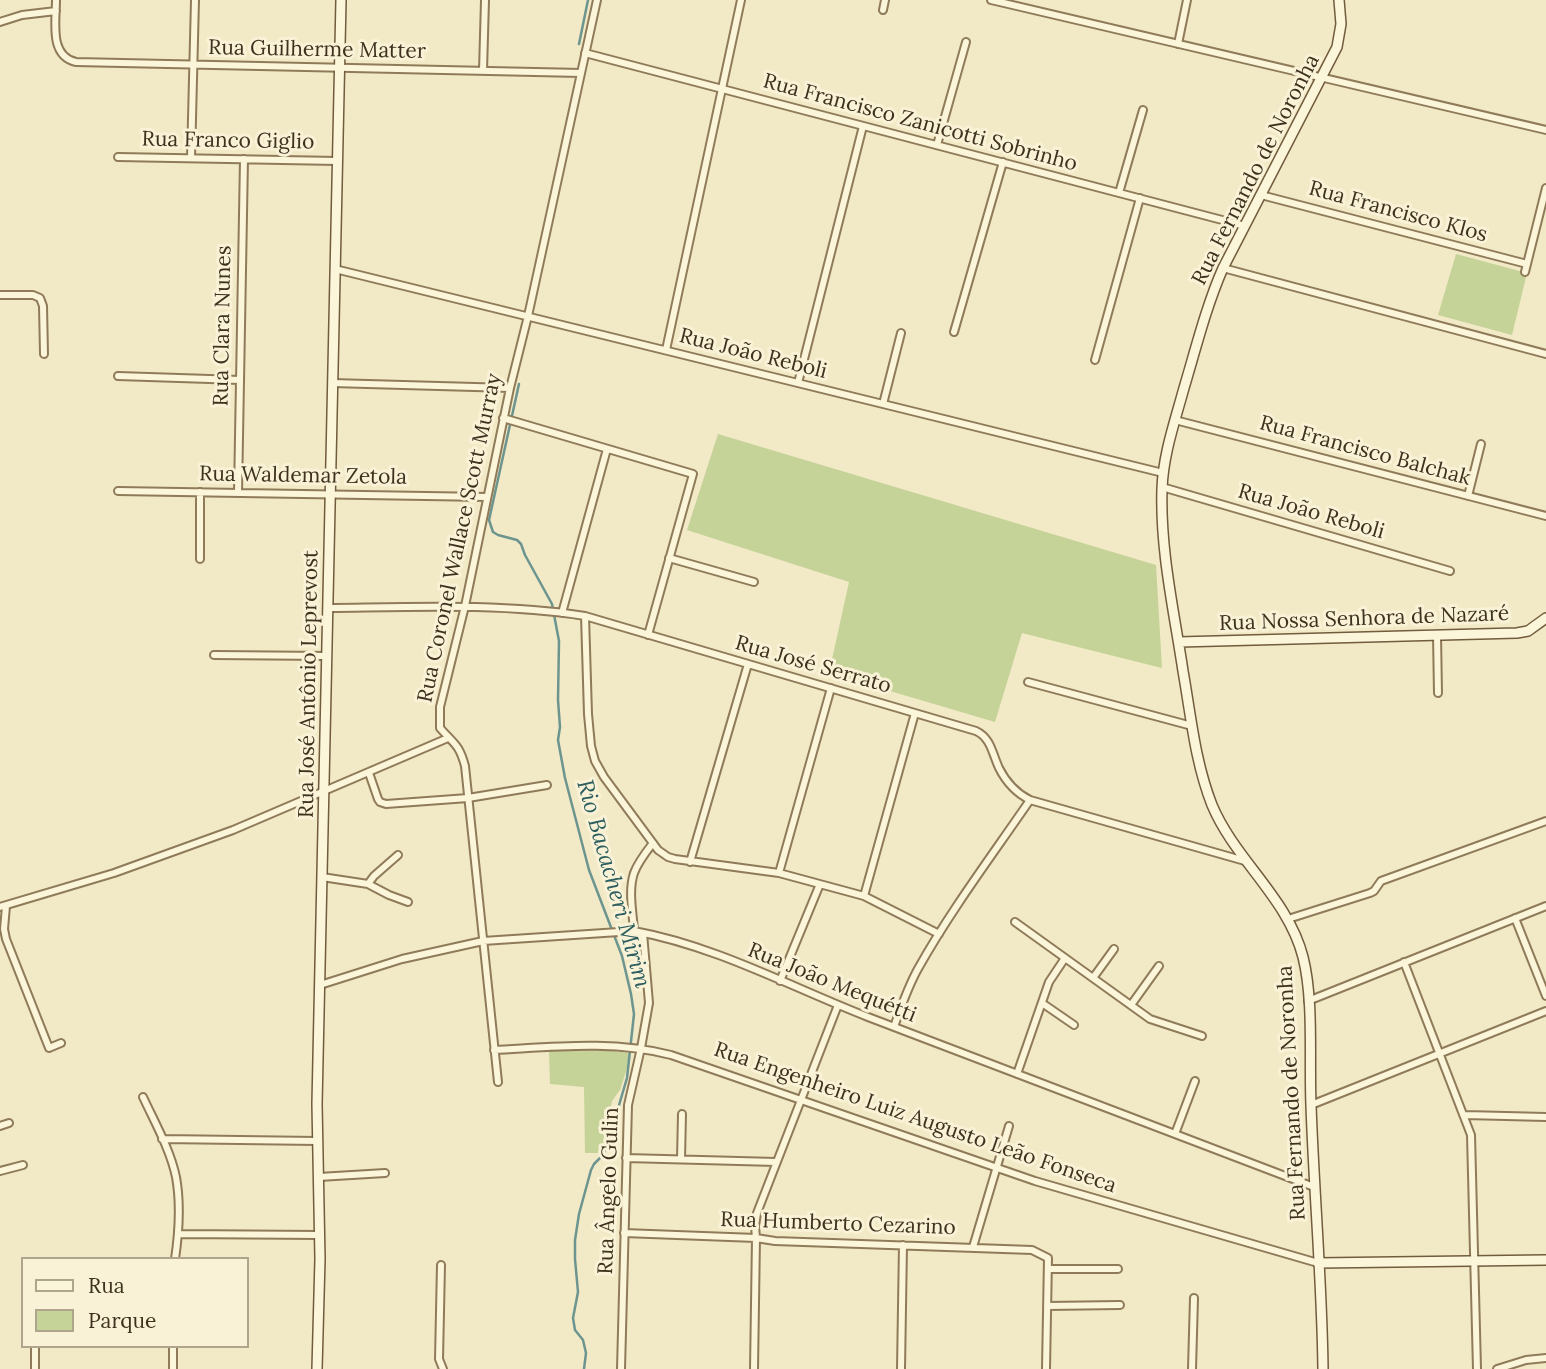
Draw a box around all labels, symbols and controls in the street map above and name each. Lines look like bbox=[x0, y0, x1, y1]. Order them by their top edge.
street label: Rua Guilherme Matter bbox=[208, 36, 426, 64]
street label: Rua Fernando de Noronha bbox=[1187, 51, 1325, 289]
street label: Rua Francisco Zanicotti Sobrinho bbox=[760, 69, 1080, 177]
street label: Rua Franco Giglio bbox=[141, 127, 315, 155]
street label: Rua Francisco Klos bbox=[1306, 176, 1490, 248]
street label: Rua Clara Nunes bbox=[209, 245, 237, 407]
street label: Rua João Reboli bbox=[677, 323, 829, 385]
street label: Rua Coronel Wallace Scott Murray bbox=[413, 371, 507, 705]
street label: Rua Francisco Balchak bbox=[1257, 411, 1473, 491]
street label: Rua Waldemar Zetola bbox=[199, 462, 407, 490]
street label: Rua João Reboli bbox=[1235, 479, 1387, 545]
street label: Rua José Antônio Leprevost bbox=[294, 550, 324, 818]
street label: Rua Nossa Senhora de Nazaré bbox=[1219, 601, 1509, 637]
street label: Rua José Serrato bbox=[732, 631, 894, 699]
water label: Rio Bacacheri Mirim bbox=[570, 777, 656, 991]
street label: Rua João Mequétti bbox=[744, 938, 920, 1028]
street label: Rua Fernando de Noronha bbox=[1273, 965, 1311, 1221]
street label: Rua Engenheiro Luiz Augusto Leão Fonseca bbox=[711, 1037, 1119, 1199]
street label: Rua Ângelo Gulin bbox=[593, 1107, 625, 1275]
street label: Rua Humberto Cezarino bbox=[720, 1207, 956, 1241]
legend bbox=[21, 1257, 248, 1348]
text: Rua bbox=[88, 1272, 125, 1299]
text: Parque bbox=[88, 1307, 156, 1334]

